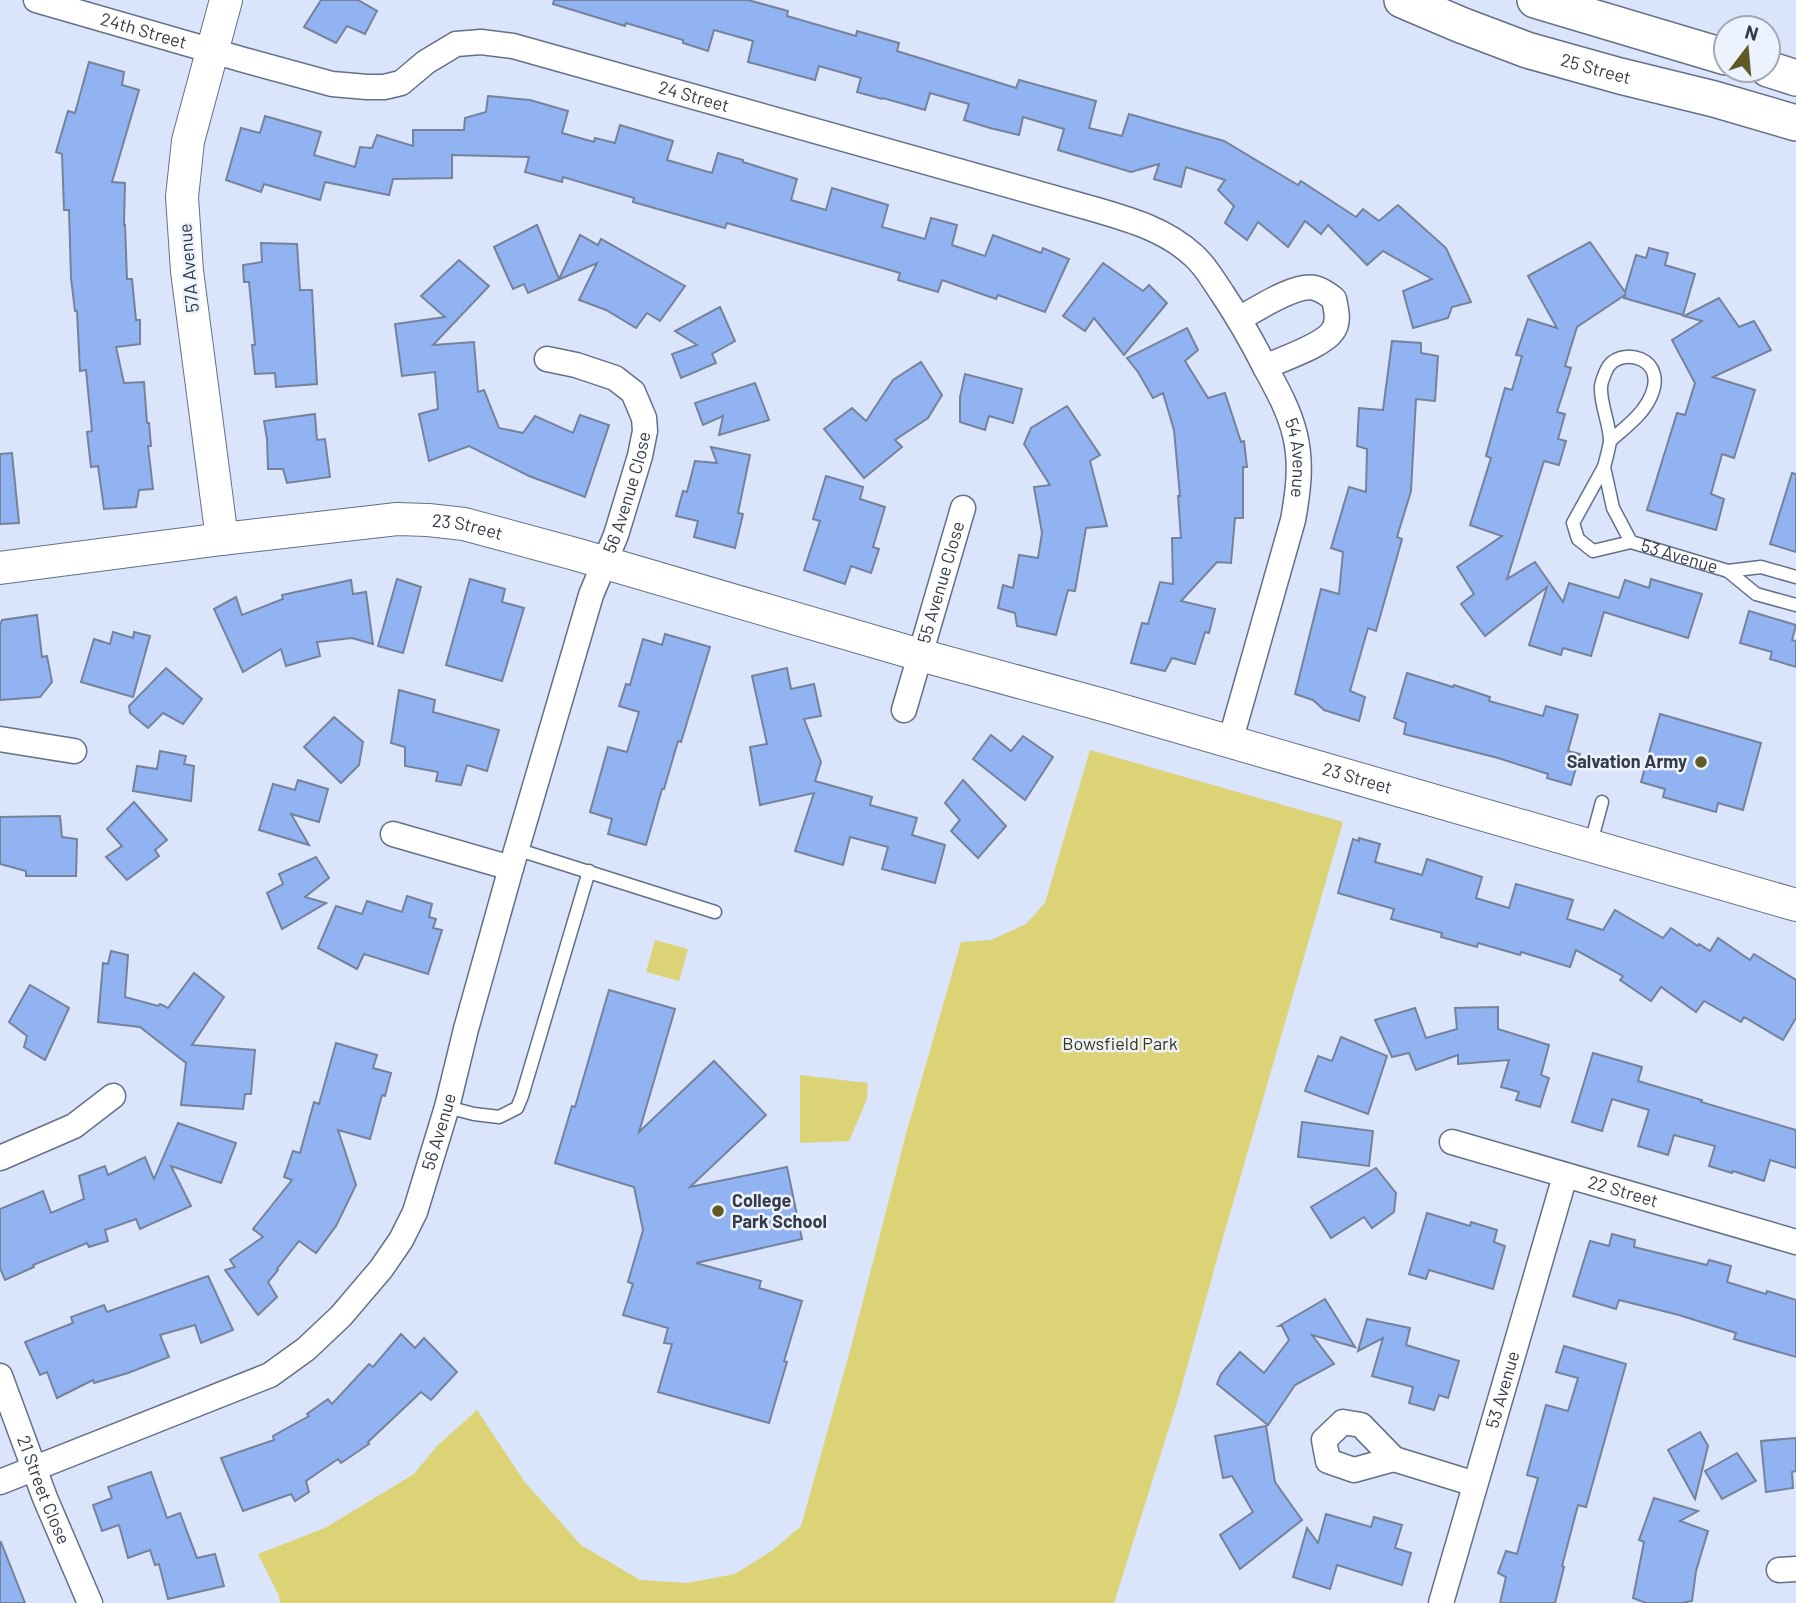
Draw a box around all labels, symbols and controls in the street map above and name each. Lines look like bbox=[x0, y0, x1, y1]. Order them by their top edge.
street label: 24th Street bbox=[98, 7, 190, 53]
north arrow bbox=[1712, 14, 1782, 84]
text: N bbox=[1743, 19, 1761, 45]
street label: 25 Street bbox=[1558, 48, 1633, 88]
street label: 24 Street bbox=[656, 75, 732, 116]
street label: 57A Avenue bbox=[173, 223, 203, 314]
street label: 54 Avenue bbox=[1281, 415, 1311, 499]
street label: 56 Avenue Close bbox=[598, 429, 655, 556]
street label: 23 Street bbox=[431, 509, 505, 544]
street label: 55 Avenue Close bbox=[912, 518, 969, 646]
street label: 53 Avenue bbox=[1638, 534, 1721, 577]
place label: Salvation Army bbox=[1567, 750, 1687, 772]
marker: Salvation Army bbox=[1693, 754, 1709, 770]
street label: 23 Street bbox=[1320, 757, 1395, 798]
park label: Bowsfield Park bbox=[1062, 1032, 1178, 1054]
street label: 56 Avenue bbox=[416, 1091, 460, 1173]
street label: 22 Street bbox=[1586, 1170, 1661, 1211]
place label: College Park School bbox=[732, 1189, 827, 1232]
marker: College Park School bbox=[710, 1203, 726, 1219]
street label: 53 Avenue bbox=[1480, 1348, 1524, 1431]
street label: 21 Street Close bbox=[13, 1432, 76, 1548]

